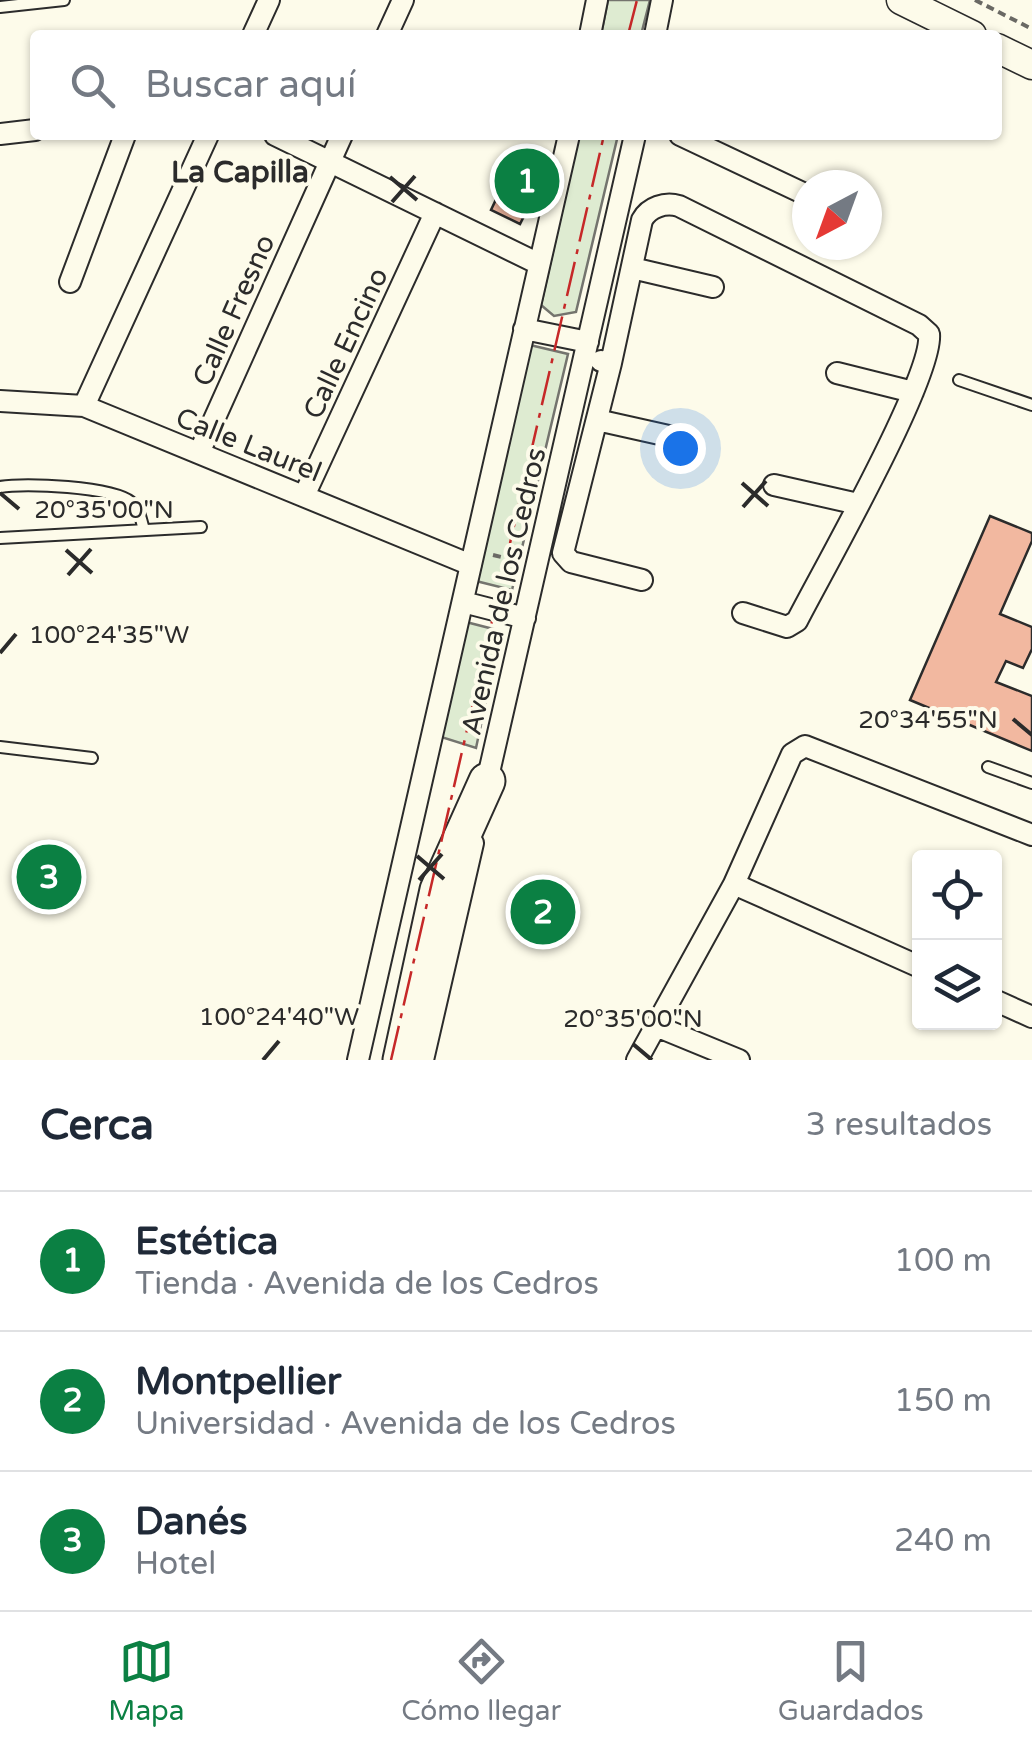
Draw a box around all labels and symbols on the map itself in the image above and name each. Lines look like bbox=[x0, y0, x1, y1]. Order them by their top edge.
pin: 1 bbox=[494, 144, 560, 218]
district label: La Capilla bbox=[171, 154, 309, 191]
north arrow bbox=[792, 170, 882, 260]
street label: Calle Fresno bbox=[185, 229, 282, 391]
street label: Calle Encino bbox=[296, 262, 396, 424]
street label: Calle Laurel bbox=[171, 400, 326, 490]
your location bbox=[655, 423, 706, 474]
street label: Avenida de los Cedros bbox=[454, 444, 554, 738]
text: 20°35'00"N bbox=[34, 495, 174, 525]
text: 100°24'35"W bbox=[29, 620, 189, 650]
text: 20°34'55"N bbox=[858, 705, 998, 735]
pin: 3 bbox=[17, 840, 82, 914]
pin: 2 bbox=[510, 874, 576, 950]
text: 100°24'40"W bbox=[199, 1002, 359, 1032]
text: 20°35'00"N bbox=[563, 1004, 703, 1034]

